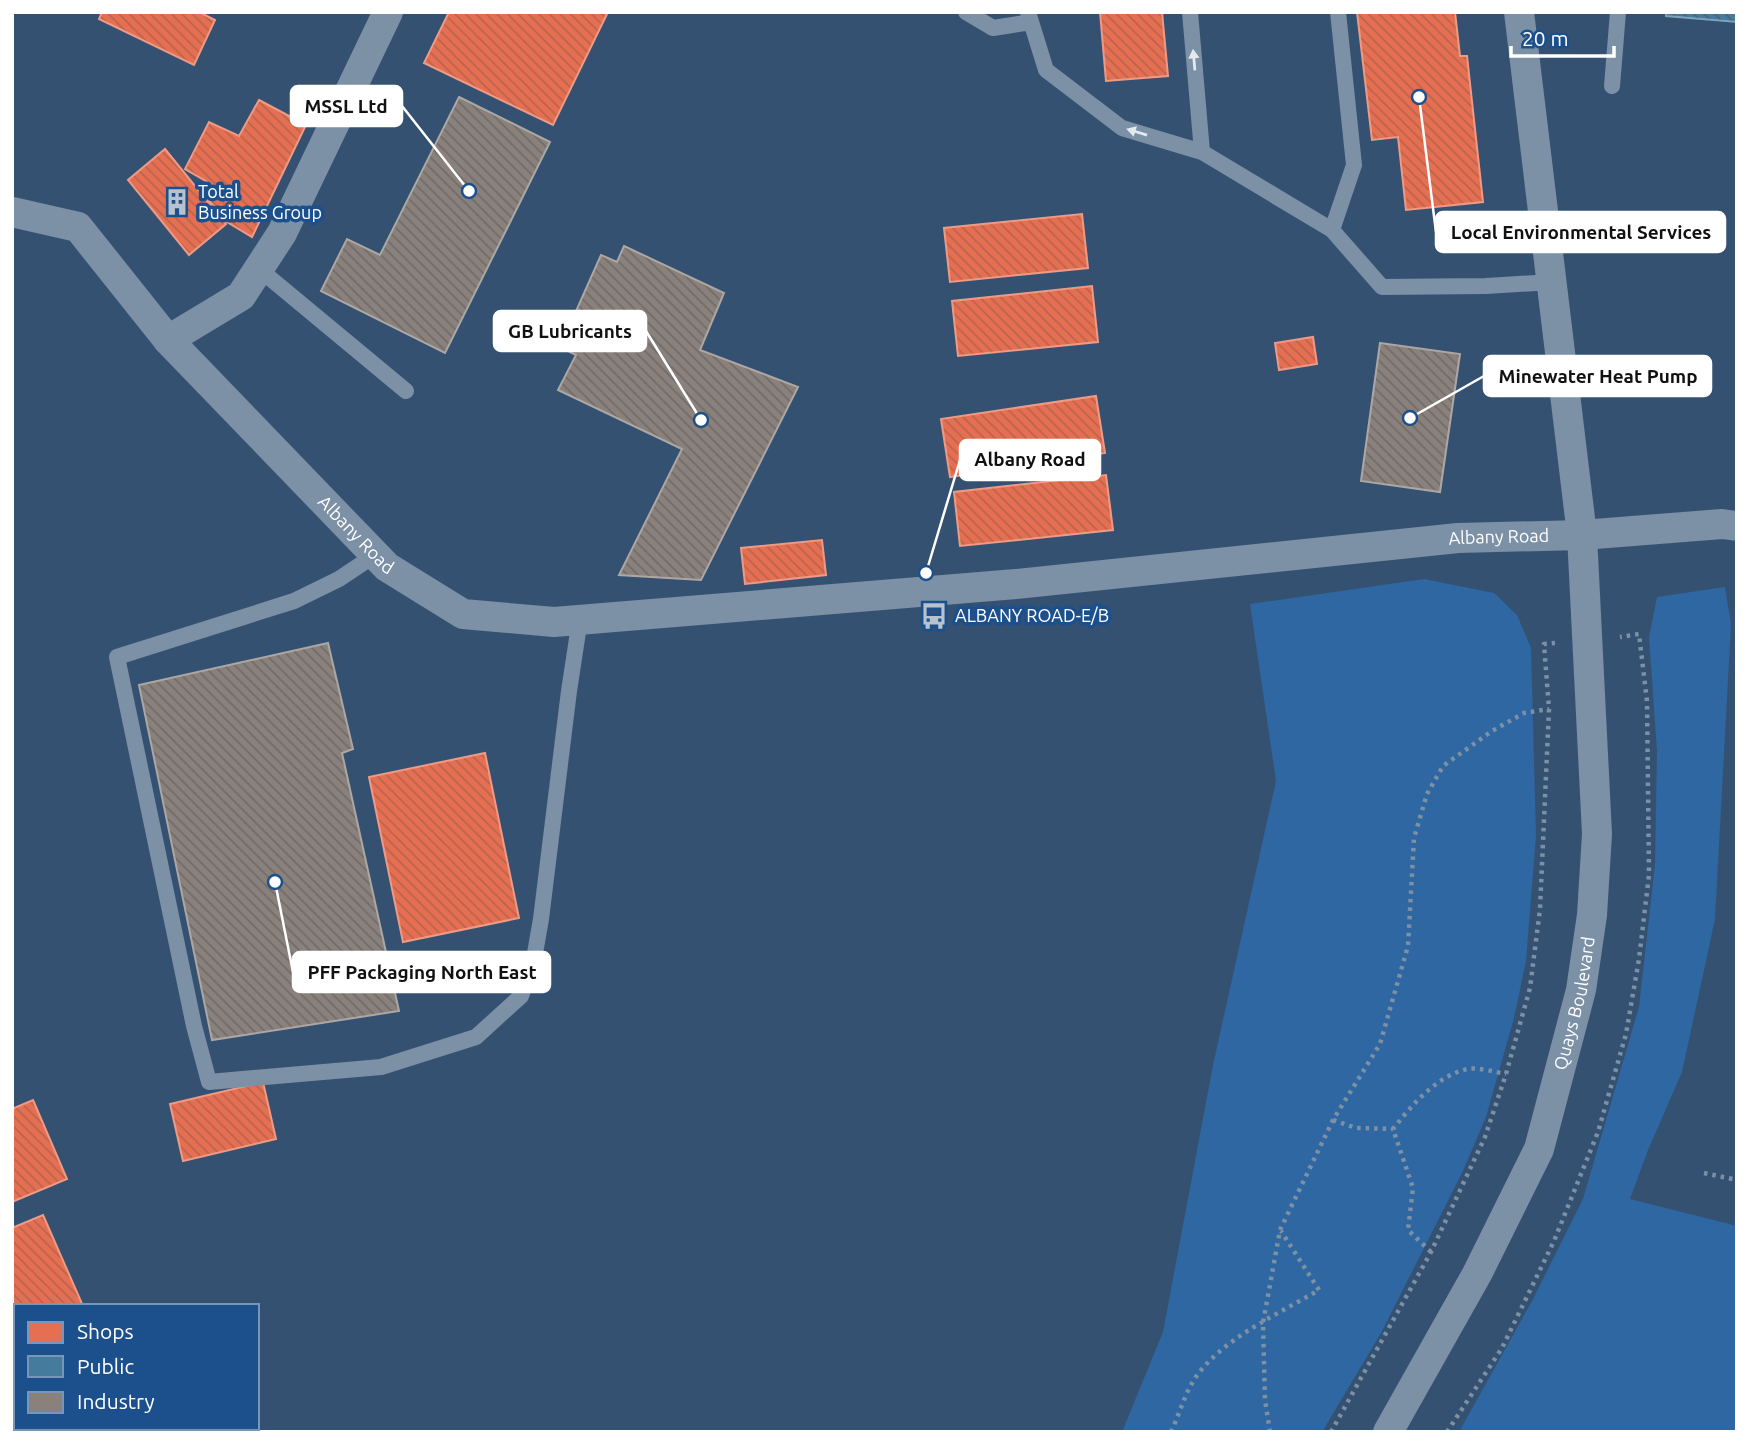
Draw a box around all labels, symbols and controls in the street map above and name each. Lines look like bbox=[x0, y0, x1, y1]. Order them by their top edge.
scale bar bbox=[1511, 14, 1614, 58]
text: 20 m bbox=[1522, 26, 1569, 50]
one-way arrow bbox=[1188, 49, 1199, 71]
callout: MSSL Ltd bbox=[291, 86, 402, 126]
text: MSSL Ltd bbox=[304, 95, 388, 117]
one-way arrow bbox=[1126, 127, 1147, 137]
place label: Total Business Group bbox=[198, 181, 322, 222]
building icon: Total Business Group bbox=[162, 187, 192, 217]
callout: Local Environmental Services bbox=[1436, 212, 1725, 252]
text: Local Environmental Services bbox=[1451, 221, 1711, 243]
callout: GB Lubricants bbox=[494, 311, 646, 351]
text: GB Lubricants bbox=[508, 320, 632, 342]
callout: Minewater Heat Pump bbox=[1484, 356, 1711, 396]
text: Minewater Heat Pump bbox=[1498, 365, 1698, 387]
callout: Albany Road bbox=[960, 440, 1100, 480]
text: Albany Road bbox=[974, 448, 1086, 470]
street label: Albany Road bbox=[315, 491, 398, 578]
street label: Albany Road bbox=[1447, 525, 1549, 548]
bus stop icon: ALBANY ROAD-E/B bbox=[919, 601, 949, 631]
place label: ALBANY ROAD-E/B bbox=[955, 605, 1109, 625]
street label: Quays Boulevard bbox=[1549, 935, 1598, 1072]
callout: PFF Packaging North East bbox=[293, 952, 550, 992]
text: PFF Packaging North East bbox=[307, 961, 537, 983]
legend bbox=[14, 1304, 259, 1430]
text: Shops bbox=[77, 1319, 134, 1343]
text: Public bbox=[77, 1354, 134, 1378]
text: Industry bbox=[77, 1389, 155, 1413]

